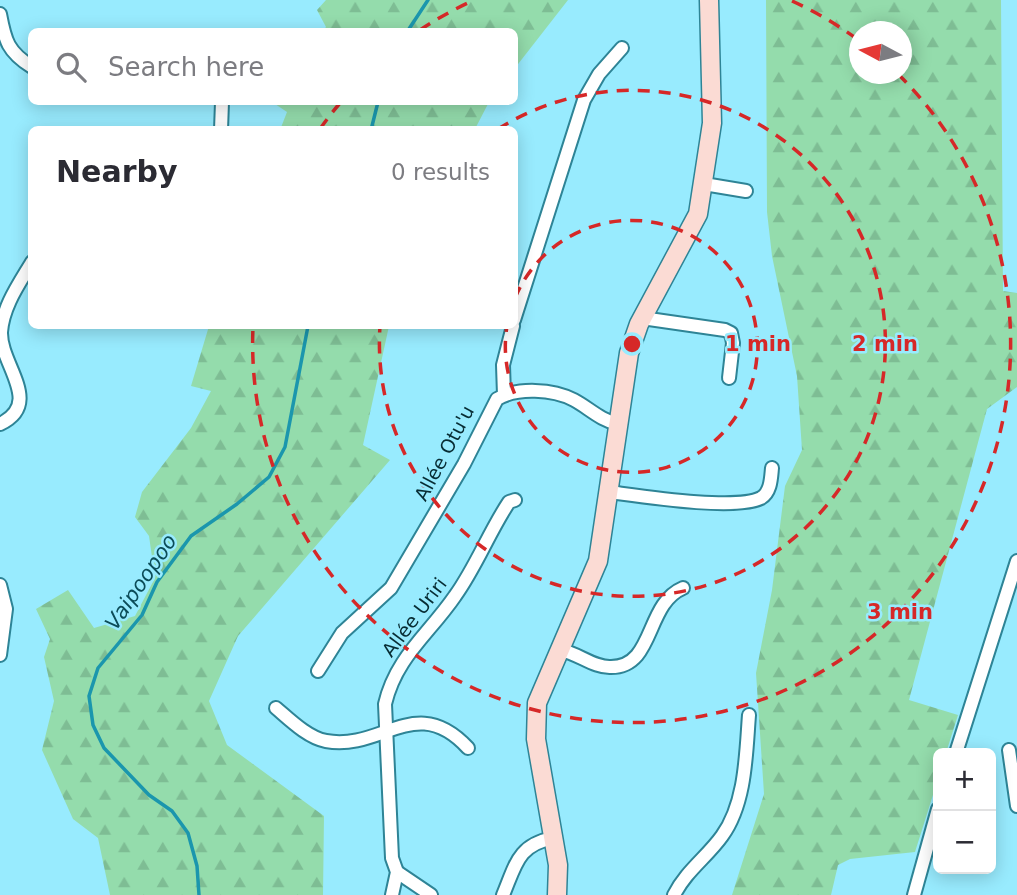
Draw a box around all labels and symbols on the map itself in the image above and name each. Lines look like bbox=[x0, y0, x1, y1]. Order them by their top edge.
north arrow bbox=[849, 21, 912, 84]
centre of rings bbox=[620, 332, 644, 356]
text: 1 min bbox=[725, 332, 791, 356]
text: 2 min bbox=[852, 332, 918, 356]
street label: Allée Otu'u bbox=[410, 402, 478, 504]
water label: Vaipoopoo bbox=[100, 530, 182, 634]
street label: Allée Uriri bbox=[377, 573, 451, 661]
text: 3 min bbox=[867, 600, 933, 624]

